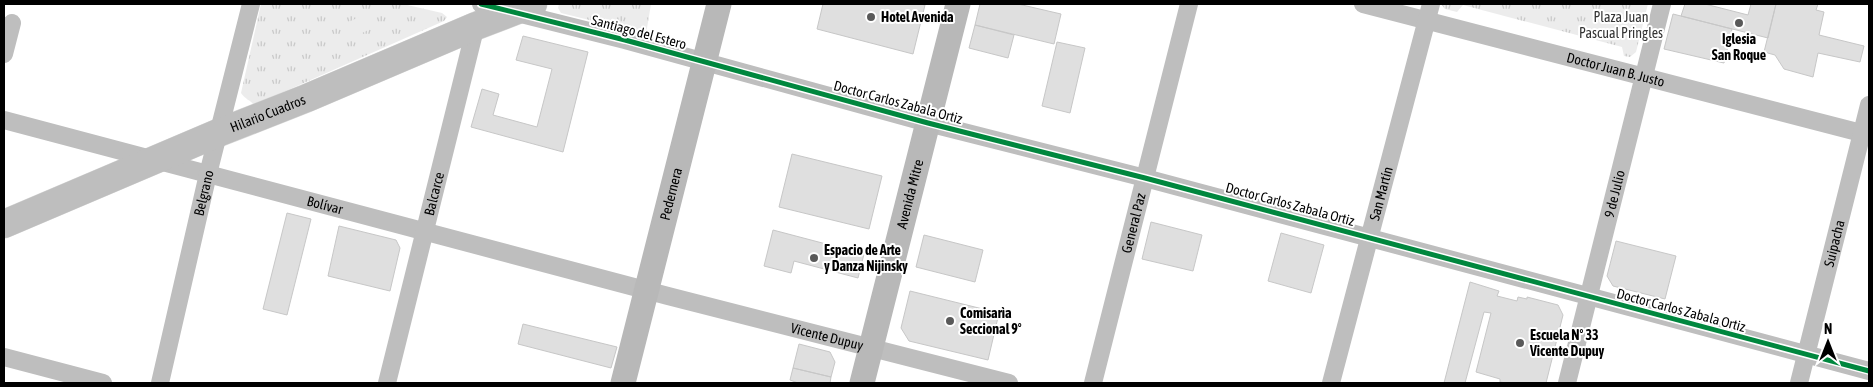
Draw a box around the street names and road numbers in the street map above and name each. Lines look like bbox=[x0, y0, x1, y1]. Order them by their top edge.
street label: Santiago del Estero bbox=[590, 12, 688, 52]
street label: Doctor Juan B. Justo bbox=[1565, 49, 1666, 90]
street label: Doctor Carlos Zabala Ortiz bbox=[832, 77, 964, 127]
street label: Hilario Cuadros bbox=[228, 91, 308, 135]
street label: Avenida Mitre bbox=[893, 158, 926, 230]
street label: San Martín bbox=[1366, 165, 1396, 222]
street label: Pedernera bbox=[657, 166, 685, 222]
street label: Belgrano bbox=[191, 168, 217, 217]
street label: 9 de Julio bbox=[1601, 169, 1628, 219]
street label: Balcarce bbox=[421, 170, 447, 217]
street label: Doctor Carlos Zabala Ortiz bbox=[1224, 179, 1356, 229]
street label: General Paz bbox=[1118, 191, 1149, 255]
street label: Bolívar bbox=[305, 193, 345, 218]
street label: Suipacha bbox=[1821, 218, 1848, 268]
street label: Doctor Carlos Zabala Ortiz bbox=[1615, 285, 1747, 335]
street label: Vicente Dupuy bbox=[789, 320, 865, 354]

